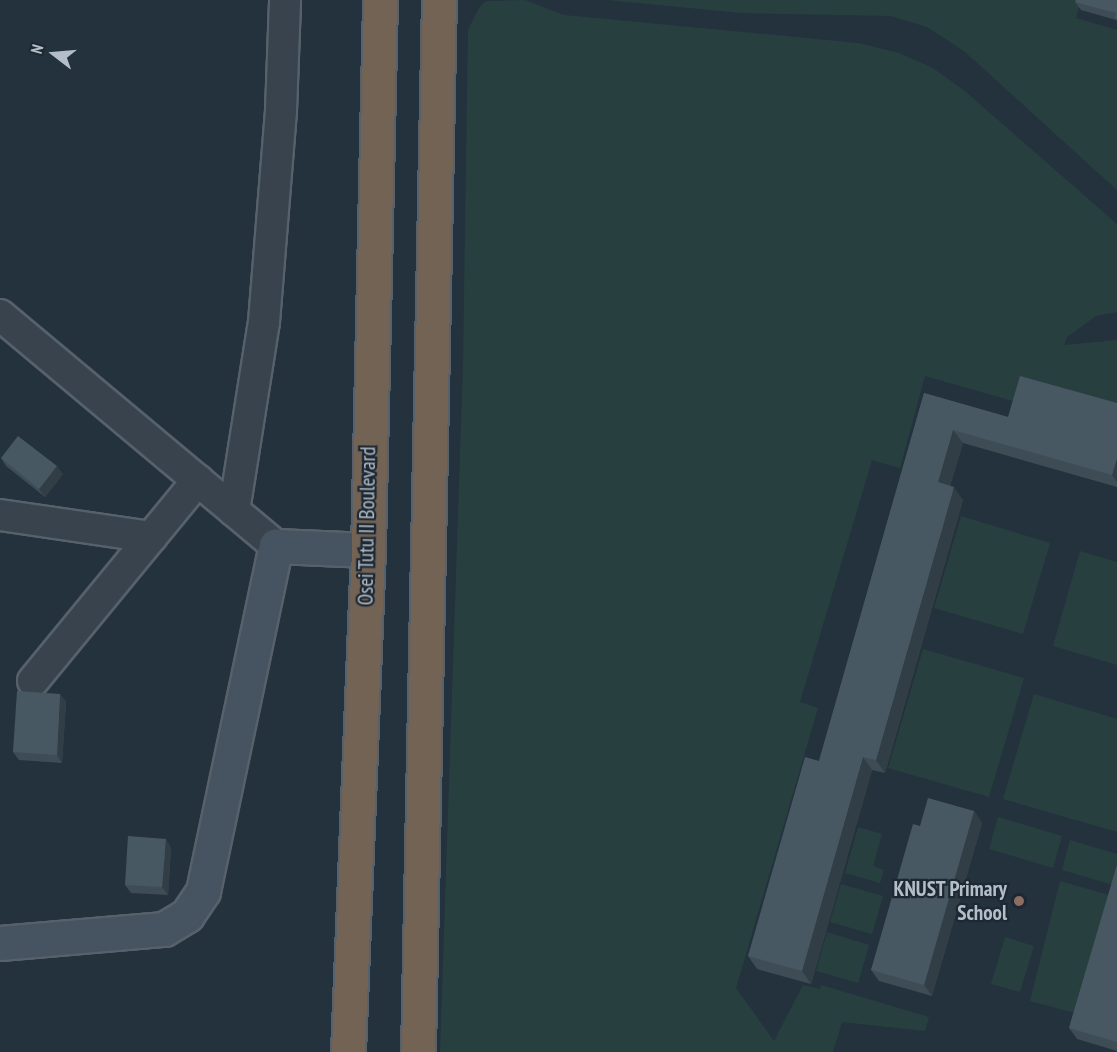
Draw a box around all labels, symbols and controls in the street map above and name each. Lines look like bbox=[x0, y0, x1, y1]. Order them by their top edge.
north arrow bbox=[24, 24, 84, 84]
text: N bbox=[26, 42, 47, 56]
street label: Osei Tutu II Boulevard bbox=[353, 446, 381, 606]
place label: KNUST Primary School bbox=[893, 876, 1007, 926]
marker: KNUST Primary School bbox=[1012, 894, 1026, 908]

